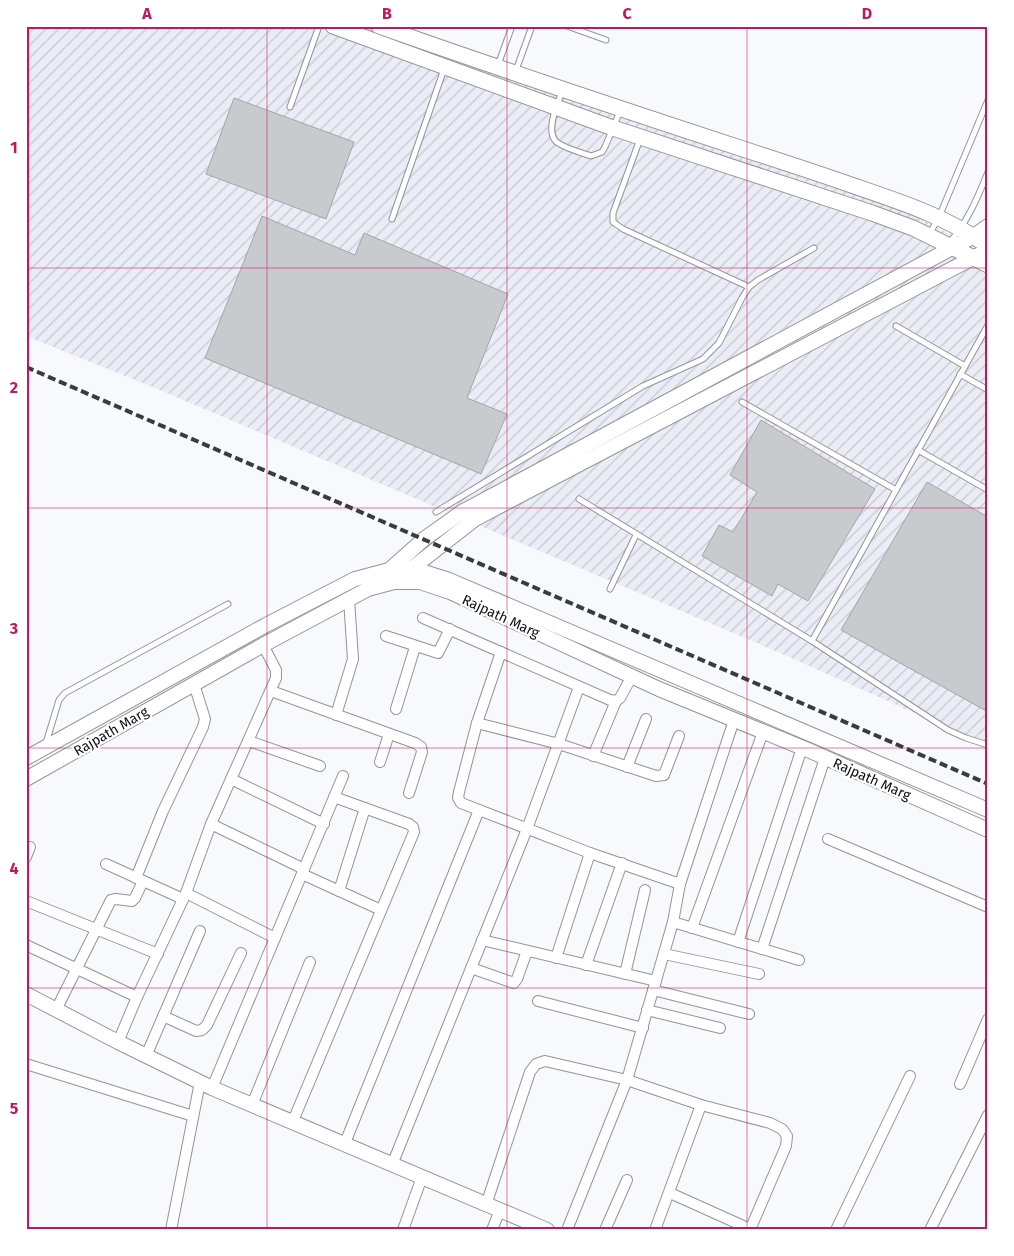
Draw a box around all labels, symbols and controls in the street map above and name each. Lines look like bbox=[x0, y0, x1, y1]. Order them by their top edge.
text: A bbox=[141, 4, 152, 23]
text: B bbox=[382, 4, 392, 23]
text: C bbox=[622, 4, 632, 23]
text: D bbox=[862, 4, 872, 23]
text: 1 bbox=[10, 138, 18, 157]
text: 2 bbox=[10, 378, 18, 397]
street label: Rajpath Marg bbox=[459, 591, 543, 642]
text: 3 bbox=[9, 619, 18, 638]
street label: Rajpath Marg bbox=[71, 703, 152, 760]
street label: Rajpath Marg bbox=[830, 755, 914, 804]
text: 4 bbox=[9, 859, 19, 878]
text: 5 bbox=[10, 1099, 19, 1118]

